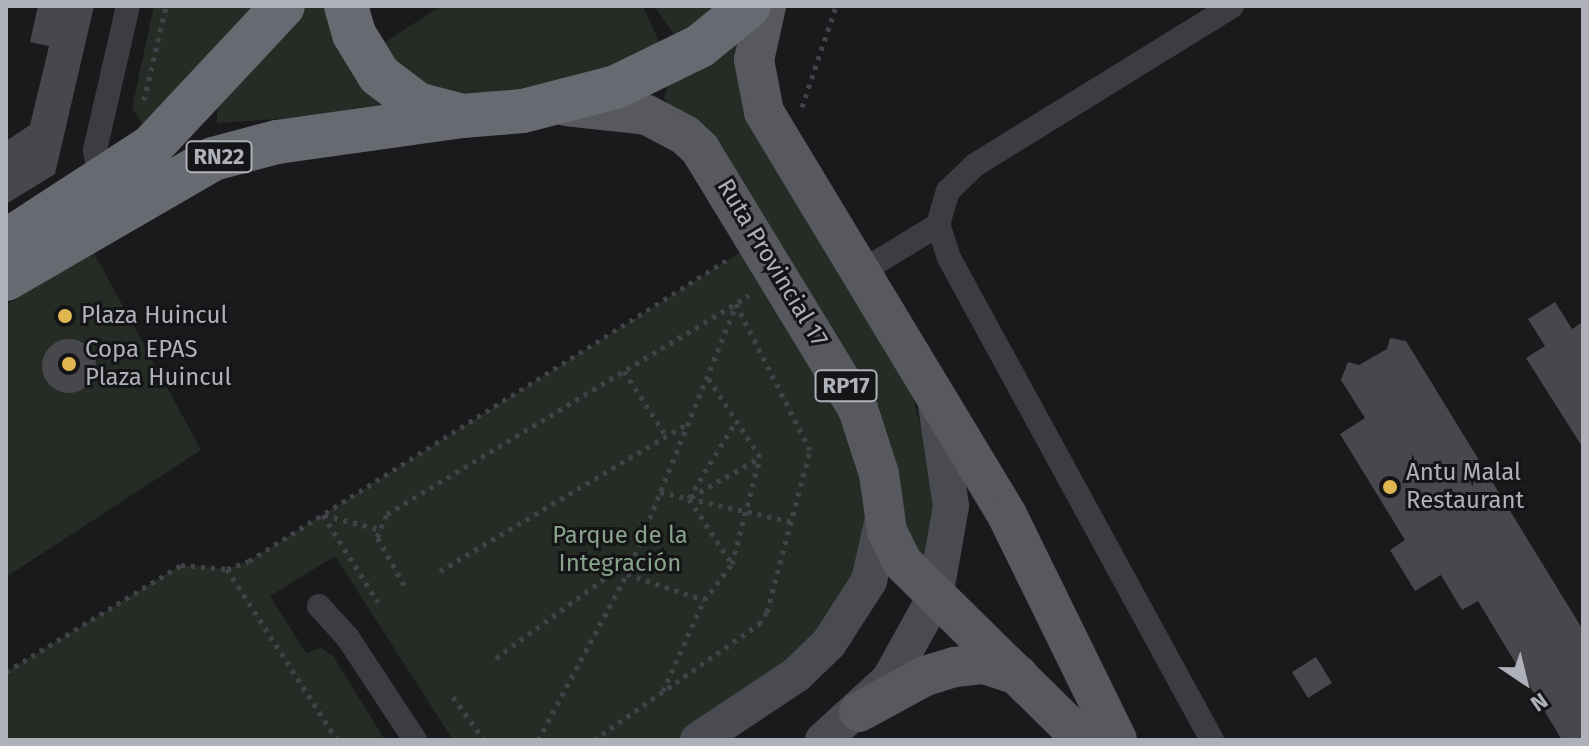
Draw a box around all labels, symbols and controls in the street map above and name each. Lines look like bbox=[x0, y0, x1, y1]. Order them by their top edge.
road number: RN22 bbox=[185, 139, 253, 175]
street label: Ruta Provincial 17 bbox=[711, 174, 833, 352]
place label: Plaza Huincul bbox=[81, 302, 228, 330]
marker: Plaza Huincul bbox=[56, 307, 74, 325]
place label: Copa EPAS Plaza Huincul bbox=[85, 336, 232, 392]
marker: Copa EPAS Plaza Huincul bbox=[60, 355, 78, 373]
road number: RP17 bbox=[814, 368, 878, 404]
place label: Antu Malal Restaurant bbox=[1406, 459, 1524, 515]
marker: Antu Malal Restaurant bbox=[1381, 478, 1399, 496]
park label: Parque de la Integración bbox=[552, 522, 688, 578]
north arrow bbox=[1485, 642, 1565, 722]
text: N bbox=[1525, 687, 1553, 717]

